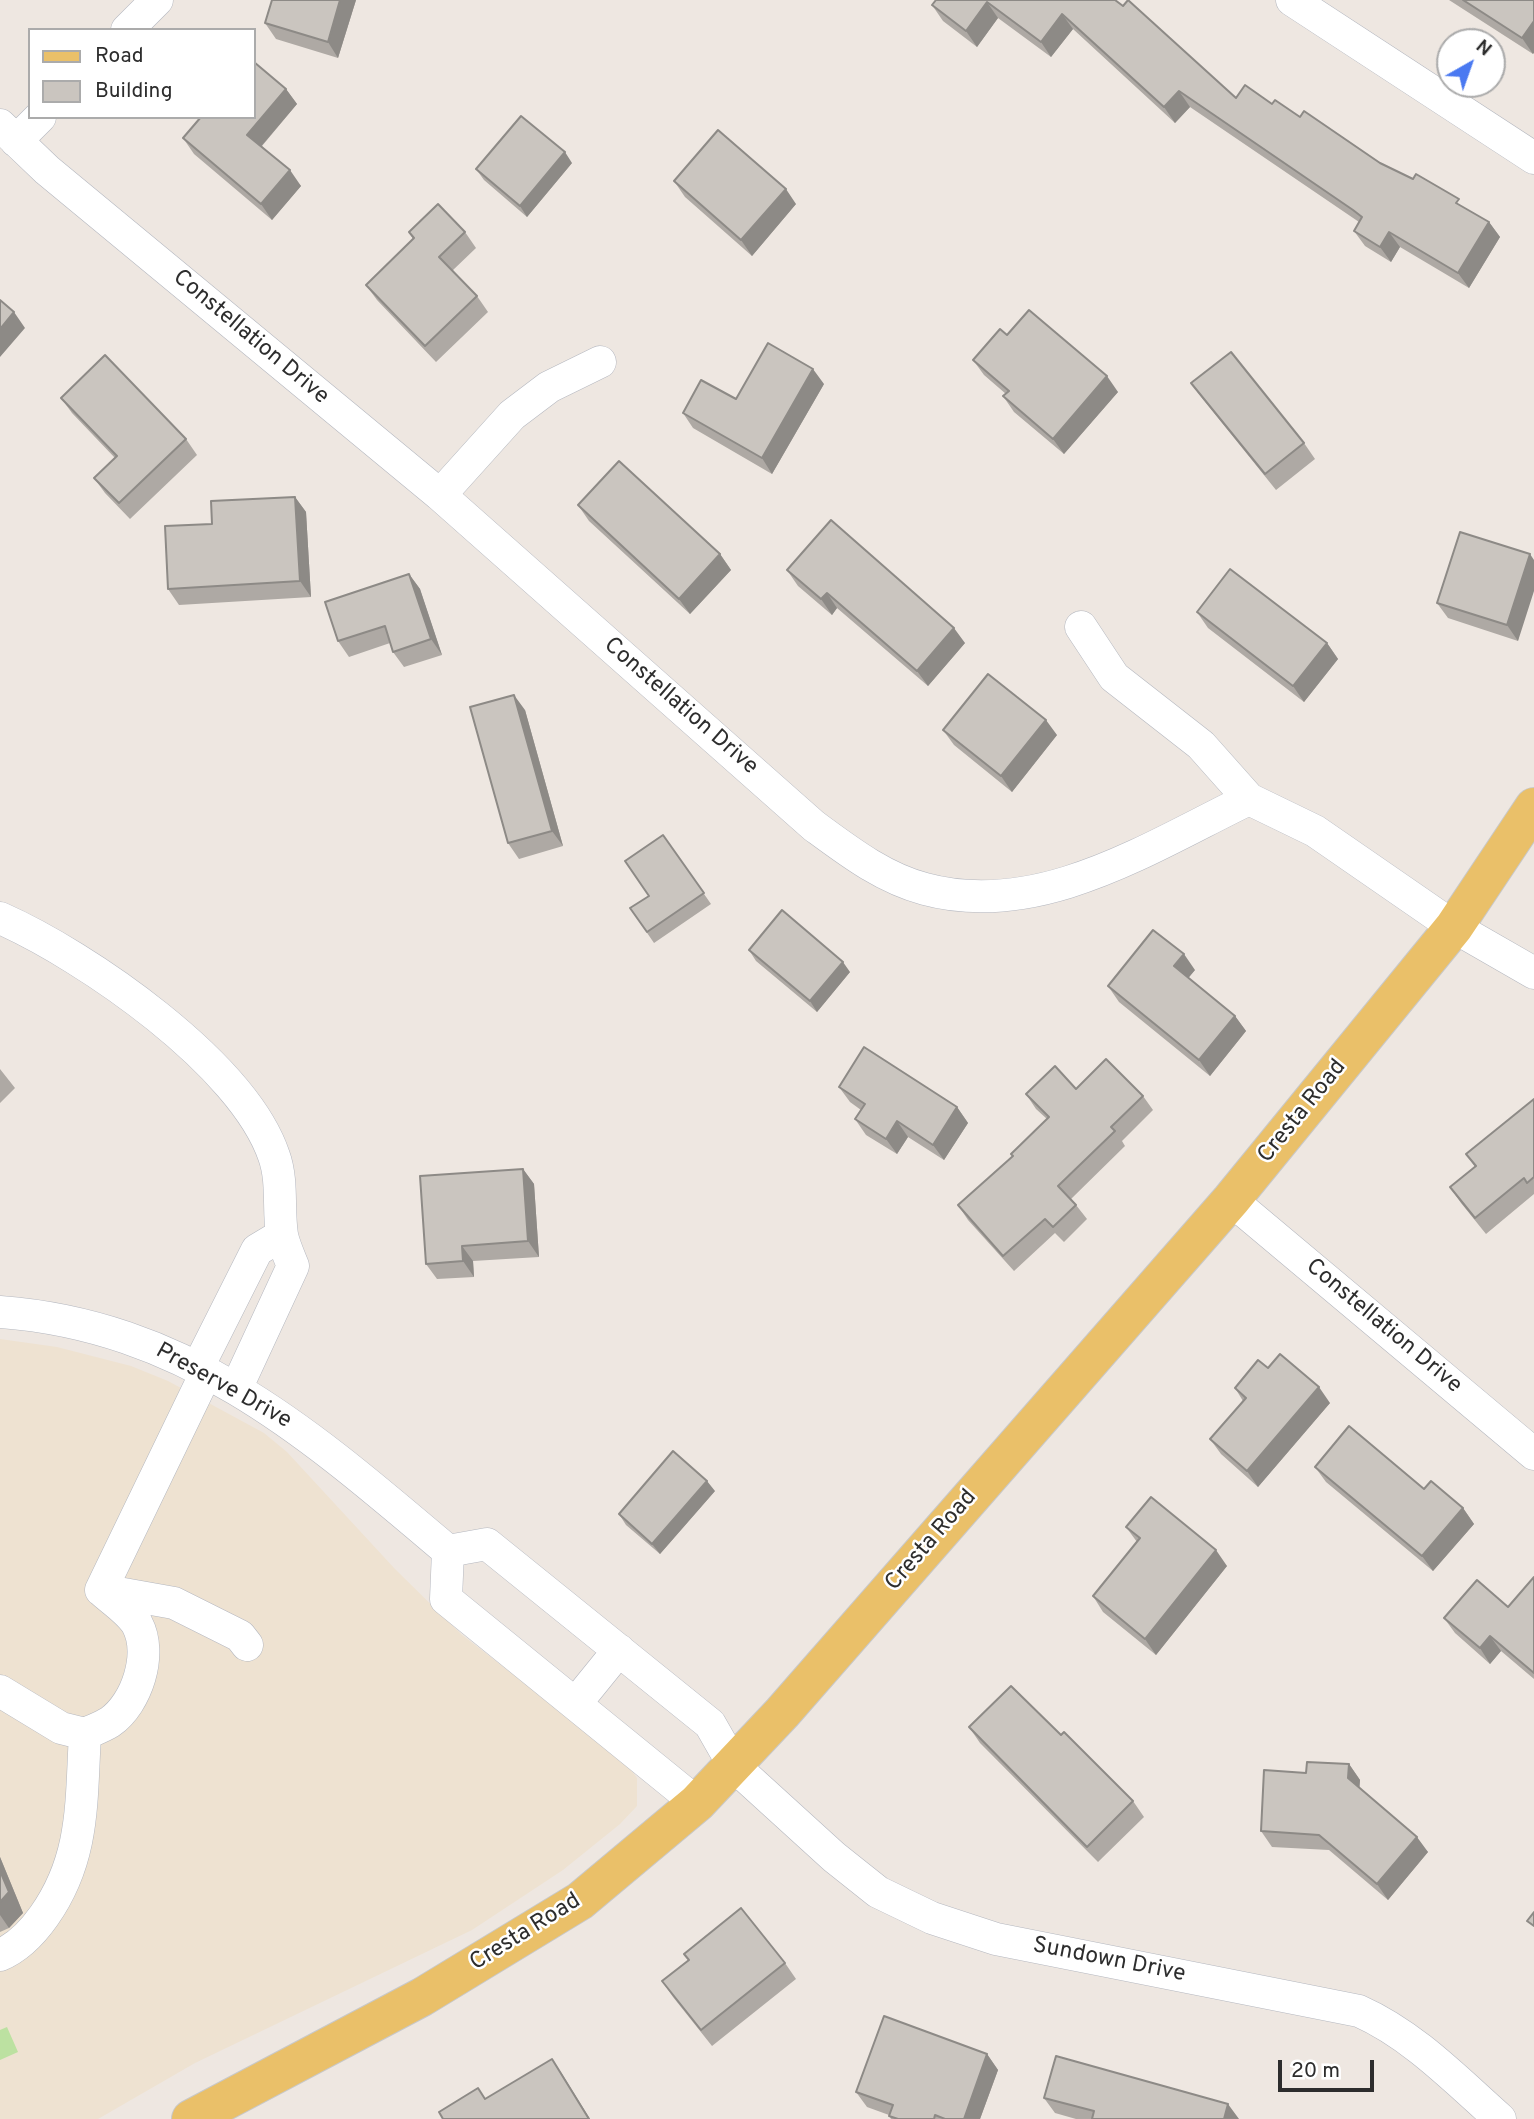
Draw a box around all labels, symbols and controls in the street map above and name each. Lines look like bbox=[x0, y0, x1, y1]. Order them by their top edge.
legend bbox=[28, 28, 256, 119]
north arrow bbox=[1436, 28, 1506, 98]
text: N bbox=[1470, 35, 1496, 62]
text: Road bbox=[95, 43, 144, 70]
text: Building bbox=[95, 78, 173, 105]
street label: Constellation Drive bbox=[166, 265, 334, 411]
street label: Constellation Drive bbox=[597, 632, 763, 782]
street label: Cresta Road bbox=[1253, 1055, 1353, 1169]
street label: Constellation Drive bbox=[1299, 1254, 1467, 1400]
street label: Preserve Drive bbox=[150, 1338, 296, 1436]
street label: Cresta Road bbox=[881, 1485, 983, 1597]
street label: Cresta Road bbox=[466, 1888, 586, 1978]
street label: Sundown Drive bbox=[1030, 1933, 1188, 1989]
scale bar bbox=[1282, 2046, 1378, 2090]
text: 20 m bbox=[1291, 2058, 1340, 2085]

